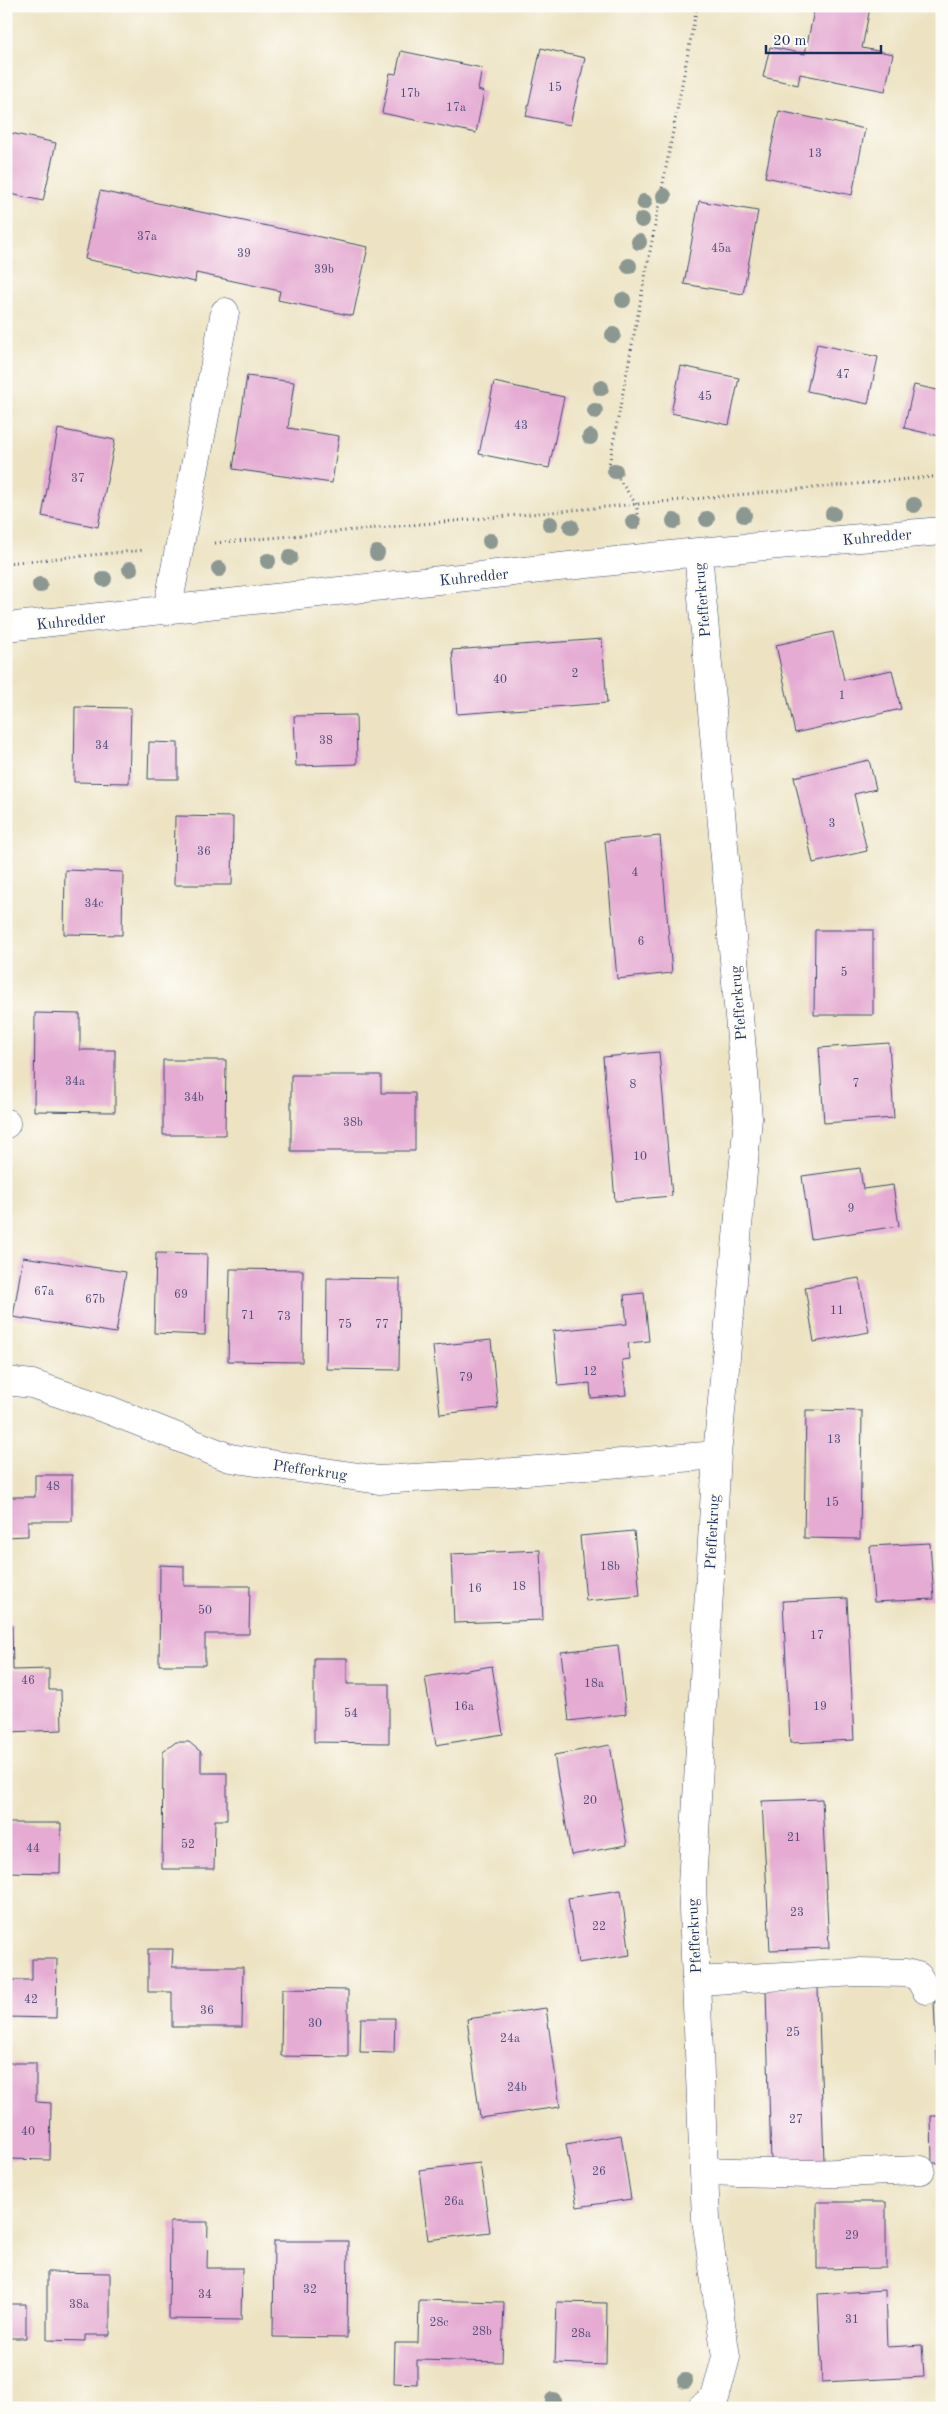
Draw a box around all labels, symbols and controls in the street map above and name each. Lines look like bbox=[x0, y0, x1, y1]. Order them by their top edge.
scale bar bbox=[766, 22, 880, 54]
text: 20 m bbox=[773, 34, 807, 49]
house number: 15 bbox=[548, 81, 562, 94]
house number: 17b bbox=[400, 88, 420, 100]
house number: 17a bbox=[446, 102, 466, 114]
house number: 13 bbox=[808, 148, 822, 160]
house number: 37a bbox=[137, 231, 157, 243]
house number: 45a bbox=[711, 242, 731, 255]
house number: 39 bbox=[237, 248, 251, 260]
house number: 39b bbox=[314, 264, 334, 276]
house number: 47 bbox=[836, 369, 850, 381]
house number: 45 bbox=[698, 390, 712, 403]
house number: 43 bbox=[514, 420, 528, 432]
house number: 37 bbox=[71, 473, 85, 485]
street label: Kuhredder bbox=[842, 528, 912, 549]
street label: Pfefferkrug bbox=[693, 562, 714, 638]
street label: Kuhredder bbox=[439, 567, 509, 590]
street label: Kuhredder bbox=[36, 611, 106, 634]
house number: 2 bbox=[572, 668, 578, 680]
house number: 40 bbox=[493, 674, 507, 686]
house number: 1 bbox=[839, 690, 845, 702]
house number: 38 bbox=[319, 735, 333, 747]
house number: 34 bbox=[95, 740, 109, 752]
house number: 3 bbox=[829, 818, 835, 830]
house number: 36 bbox=[197, 846, 211, 858]
house number: 4 bbox=[632, 867, 639, 879]
house number: 34c bbox=[84, 898, 104, 910]
house number: 6 bbox=[638, 936, 645, 948]
street label: Pfefferkrug bbox=[729, 965, 750, 1041]
house number: 5 bbox=[841, 966, 848, 979]
house number: 34a bbox=[65, 1076, 85, 1088]
house number: 7 bbox=[853, 1078, 859, 1090]
house number: 8 bbox=[630, 1079, 637, 1091]
house number: 34b bbox=[184, 1092, 204, 1104]
house number: 38b bbox=[343, 1117, 363, 1129]
house number: 10 bbox=[633, 1151, 647, 1163]
house number: 9 bbox=[848, 1203, 854, 1215]
house number: 67a bbox=[34, 1286, 54, 1298]
house number: 69 bbox=[174, 1289, 188, 1301]
house number: 67b bbox=[85, 1294, 105, 1306]
house number: 11 bbox=[830, 1305, 844, 1317]
house number: 71 bbox=[241, 1310, 255, 1322]
house number: 73 bbox=[277, 1311, 291, 1323]
house number: 75 bbox=[338, 1318, 352, 1331]
house number: 77 bbox=[375, 1319, 389, 1331]
house number: 12 bbox=[583, 1366, 597, 1378]
house number: 79 bbox=[459, 1372, 473, 1384]
house number: 13 bbox=[827, 1434, 841, 1446]
street label: Pfefferkrug bbox=[272, 1459, 348, 1484]
house number: 48 bbox=[46, 1481, 60, 1493]
street label: Pfefferkrug bbox=[704, 1494, 723, 1570]
house number: 15 bbox=[825, 1496, 839, 1509]
house number: 18b bbox=[600, 1561, 620, 1573]
house number: 18 bbox=[512, 1581, 526, 1593]
house number: 16 bbox=[468, 1583, 482, 1595]
house number: 50 bbox=[198, 1604, 212, 1617]
house number: 17 bbox=[810, 1630, 824, 1642]
house number: 46 bbox=[21, 1675, 35, 1687]
house number: 18a bbox=[584, 1678, 604, 1690]
house number: 16a bbox=[454, 1701, 474, 1713]
house number: 19 bbox=[813, 1701, 827, 1713]
house number: 54 bbox=[344, 1707, 358, 1720]
house number: 20 bbox=[583, 1795, 597, 1807]
house number: 21 bbox=[787, 1832, 801, 1844]
house number: 52 bbox=[181, 1838, 195, 1851]
house number: 44 bbox=[26, 1843, 40, 1855]
street label: Pfefferkrug bbox=[686, 1898, 705, 1974]
house number: 23 bbox=[790, 1907, 804, 1919]
house number: 22 bbox=[592, 1921, 606, 1933]
house number: 42 bbox=[24, 1994, 38, 2006]
house number: 36 bbox=[200, 2005, 214, 2017]
house number: 30 bbox=[308, 2018, 322, 2030]
house number: 25 bbox=[786, 2026, 800, 2039]
house number: 24a bbox=[500, 2033, 520, 2045]
house number: 24b bbox=[507, 2082, 527, 2094]
house number: 27 bbox=[789, 2114, 803, 2126]
house number: 40 bbox=[21, 2126, 35, 2138]
house number: 26 bbox=[592, 2166, 606, 2178]
house number: 26a bbox=[444, 2196, 464, 2208]
house number: 29 bbox=[845, 2230, 859, 2242]
house number: 32 bbox=[303, 2284, 317, 2296]
house number: 34 bbox=[198, 2289, 212, 2301]
house number: 38a bbox=[69, 2299, 89, 2311]
house number: 31 bbox=[845, 2314, 859, 2326]
house number: 28c bbox=[429, 2317, 449, 2329]
house number: 28b bbox=[472, 2326, 492, 2338]
house number: 28a bbox=[571, 2328, 591, 2340]

